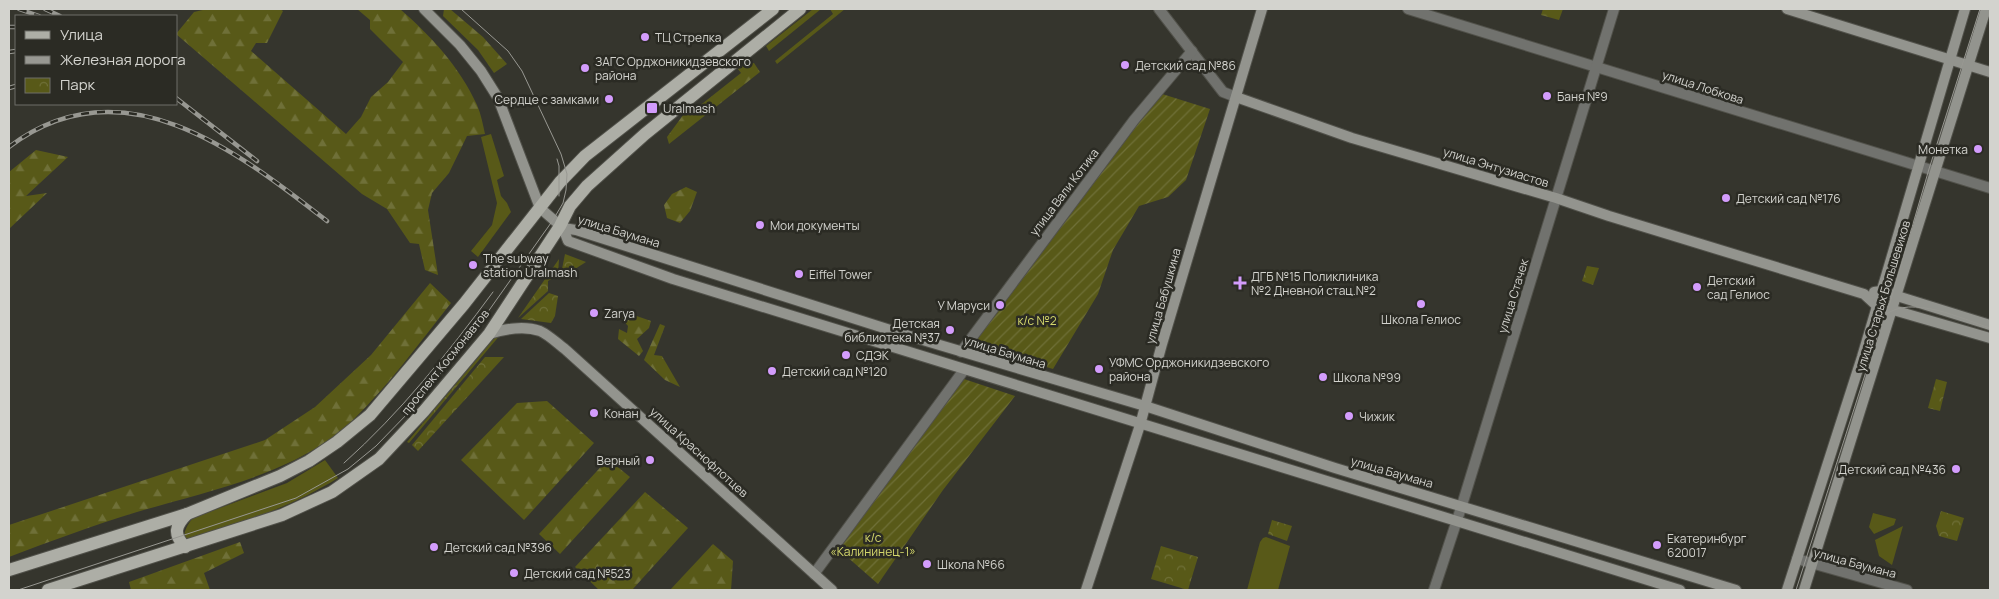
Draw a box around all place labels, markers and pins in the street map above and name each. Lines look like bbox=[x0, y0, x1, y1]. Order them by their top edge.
place label: ТЦ Стрелка bbox=[655, 29, 721, 46]
marker: ТЦ Стрелка bbox=[639, 31, 651, 43]
place label: ЗАГС Орджоникидзевского района bbox=[595, 53, 751, 84]
place label: Детский сад №86 bbox=[1135, 57, 1236, 74]
marker: Детский сад №86 bbox=[1119, 59, 1131, 71]
marker: ЗАГС Орджоникидзевского района bbox=[579, 62, 591, 74]
place label: Баня №9 bbox=[1557, 88, 1608, 105]
marker: Баня №9 bbox=[1541, 90, 1553, 102]
place label: Сердце с замками bbox=[494, 91, 599, 108]
marker: Сердце с замками bbox=[603, 93, 615, 105]
place label: Uralmash bbox=[663, 100, 715, 117]
marker: Uralmash bbox=[645, 101, 659, 115]
place label: Монетка bbox=[1918, 141, 1968, 158]
marker: Монетка bbox=[1972, 143, 1984, 155]
place label: Детский сад №176 bbox=[1736, 190, 1841, 207]
marker: Детский сад №176 bbox=[1720, 192, 1732, 204]
place label: Мои документы bbox=[770, 217, 860, 234]
marker: Мои документы bbox=[754, 219, 766, 231]
place label: The subway station Uralmash bbox=[483, 250, 577, 281]
marker: The subway station Uralmash bbox=[467, 259, 479, 271]
place label: Eiffel Tower bbox=[809, 266, 873, 283]
marker: Eiffel Tower bbox=[793, 268, 805, 280]
place label: ДГБ №15 Поликлиника №2 Дневной стац.№2 bbox=[1251, 268, 1378, 299]
place label: Детский сад Гелиос bbox=[1707, 272, 1770, 303]
marker: ДГБ №15 Поликлиника №2 Дневной стац.№2 bbox=[1233, 276, 1247, 290]
marker: Детский сад Гелиос bbox=[1691, 281, 1703, 293]
place label: У Маруси bbox=[937, 297, 990, 314]
marker: Школа Гелиос bbox=[1415, 298, 1427, 310]
marker: У Маруси bbox=[994, 299, 1006, 311]
place label: Zarya bbox=[604, 305, 635, 322]
marker: Zarya bbox=[588, 307, 600, 319]
place label: Школа Гелиос bbox=[1381, 311, 1461, 328]
place label: Детская библиотека №37 bbox=[844, 315, 940, 346]
marker: Детская библиотека №37 bbox=[944, 324, 956, 336]
place label: СДЭК bbox=[856, 347, 890, 364]
marker: СДЭК bbox=[840, 349, 852, 361]
place label: УФМС Орджоникидзевского района bbox=[1109, 354, 1269, 385]
place label: Детский сад №120 bbox=[782, 363, 887, 380]
marker: УФМС Орджоникидзевского района bbox=[1093, 363, 1105, 375]
marker: Детский сад №120 bbox=[766, 365, 778, 377]
place label: Школа №99 bbox=[1333, 369, 1401, 386]
marker: Школа №99 bbox=[1317, 371, 1329, 383]
place label: Конан bbox=[604, 405, 639, 422]
marker: Конан bbox=[588, 407, 600, 419]
place label: Чижик bbox=[1359, 408, 1396, 425]
marker: Чижик bbox=[1343, 410, 1355, 422]
place label: Верный bbox=[597, 452, 640, 469]
marker: Верный bbox=[644, 454, 656, 466]
place label: Детский сад №436 bbox=[1838, 461, 1946, 478]
marker: Детский сад №436 bbox=[1950, 463, 1962, 475]
place label: Екатеринбург 620017 bbox=[1667, 530, 1747, 561]
place label: Детский сад №396 bbox=[444, 539, 552, 556]
marker: Екатеринбург 620017 bbox=[1651, 539, 1663, 551]
marker: Детский сад №396 bbox=[428, 541, 440, 553]
place label: Школа №66 bbox=[937, 556, 1005, 573]
marker: Школа №66 bbox=[921, 558, 933, 570]
place label: Детский сад №523 bbox=[524, 565, 631, 582]
marker: Детский сад №523 bbox=[508, 567, 520, 579]

